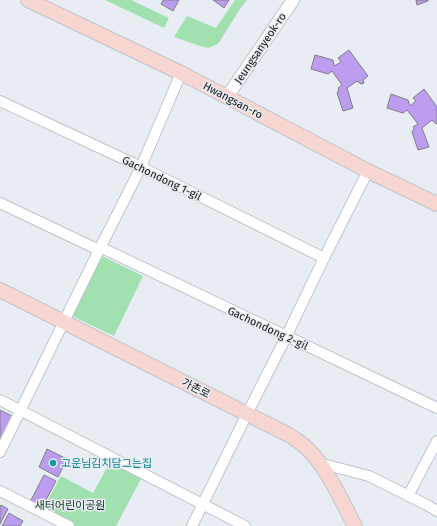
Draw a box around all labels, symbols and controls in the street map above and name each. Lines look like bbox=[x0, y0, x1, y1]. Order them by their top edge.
street label: Jeungsanyeok-ro bbox=[232, 10, 289, 86]
street label: Hwangsan-ro bbox=[201, 79, 265, 122]
street label: Gachondong 1-gil bbox=[120, 154, 204, 203]
street label: Gachondong 2-gil bbox=[225, 304, 310, 353]
street label: 가촌로 bbox=[179, 376, 212, 401]
place label: 고운님김치담그는집 bbox=[61, 457, 152, 470]
marker: 고운님김치담그는집 bbox=[48, 458, 58, 468]
park label: 새터어린이공원 bbox=[35, 499, 105, 512]

